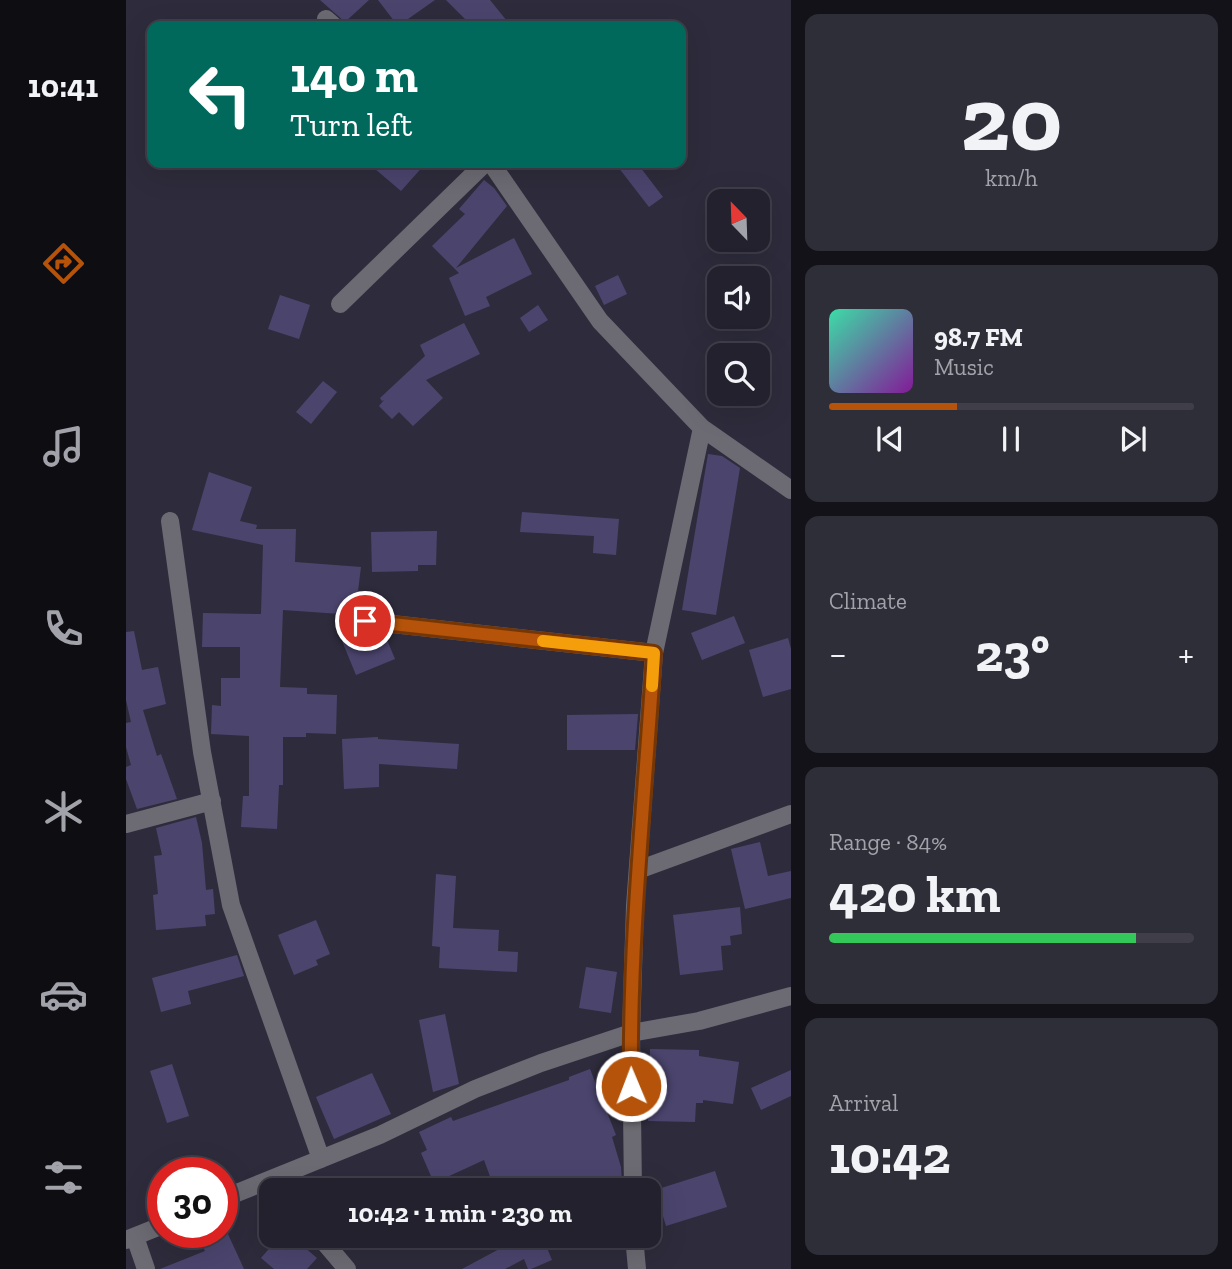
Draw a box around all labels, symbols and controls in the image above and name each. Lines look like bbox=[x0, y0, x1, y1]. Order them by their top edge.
text: 140 m bbox=[290, 46, 418, 105]
icon: left bbox=[175, 49, 266, 140]
text: 20 bbox=[961, 64, 1062, 173]
text: 10:41 bbox=[28, 67, 98, 105]
text: Turn left bbox=[290, 106, 412, 144]
text: km/h bbox=[985, 164, 1038, 192]
north arrow bbox=[707, 189, 770, 252]
map controls bbox=[707, 189, 770, 406]
icon: directions bbox=[39, 239, 88, 288]
button: sound bbox=[707, 266, 770, 329]
text: 98.7 FM bbox=[934, 321, 1023, 353]
button: search bbox=[707, 343, 770, 406]
text: Music bbox=[934, 353, 994, 381]
icon: previous bbox=[871, 420, 909, 458]
icon: pause bbox=[992, 420, 1030, 458]
icon: next bbox=[1114, 420, 1152, 458]
icon: music bbox=[39, 422, 88, 471]
text: Climate bbox=[829, 587, 907, 615]
pin bbox=[335, 591, 395, 651]
icon: arrive bbox=[346, 602, 384, 640]
icon: phone bbox=[39, 604, 88, 653]
text: 23° bbox=[975, 622, 1050, 684]
text: − bbox=[829, 631, 847, 677]
text: + bbox=[1178, 631, 1194, 677]
icon: climate bbox=[39, 787, 88, 836]
text: Range · 84% bbox=[829, 828, 947, 856]
text: 420 km bbox=[829, 863, 1001, 925]
icon: car bbox=[39, 970, 88, 1019]
position arrow bbox=[594, 1049, 668, 1123]
text: Arrival bbox=[829, 1089, 898, 1117]
text: 10:42 bbox=[829, 1124, 950, 1186]
icon: filters bbox=[39, 1153, 88, 1202]
speed limit sign: 30 bbox=[147, 1157, 238, 1248]
text: 10:42 · 1 min · 230 m bbox=[348, 1197, 572, 1229]

